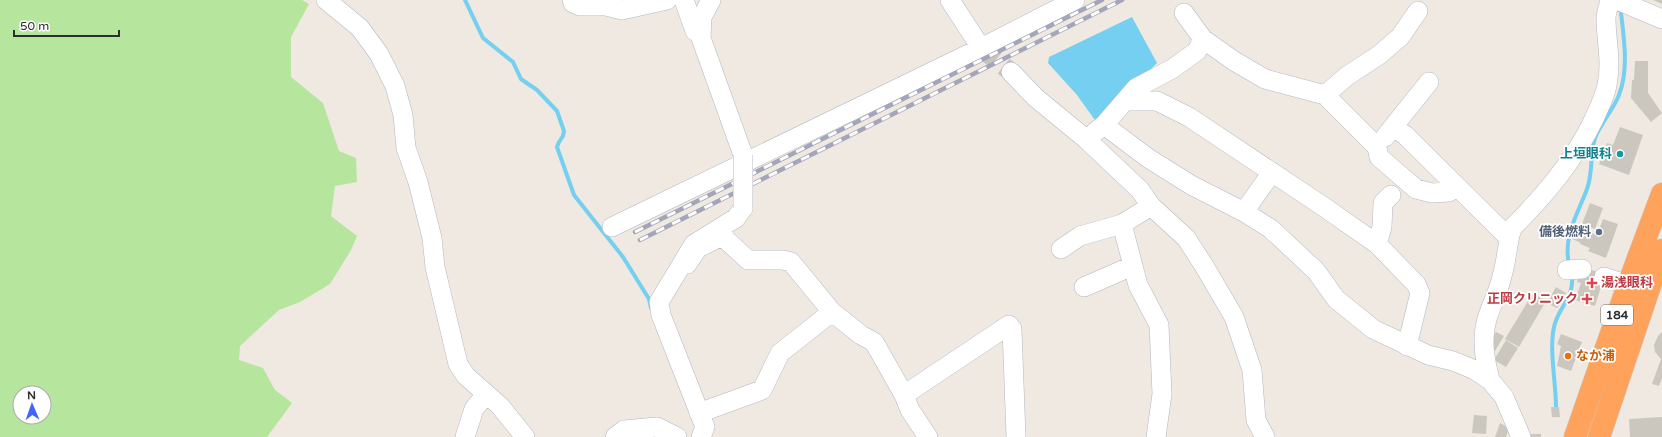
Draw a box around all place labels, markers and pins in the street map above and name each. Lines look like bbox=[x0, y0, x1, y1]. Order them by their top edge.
place label: 上垣眼科 bbox=[1560, 146, 1612, 162]
marker: 上垣眼科 bbox=[1615, 149, 1625, 159]
place label: 備後燃料 bbox=[1539, 224, 1591, 240]
marker: 備後燃料 bbox=[1594, 227, 1604, 237]
place label: 湯浅眼科 bbox=[1601, 275, 1653, 291]
marker: 湯浅眼科 bbox=[1586, 277, 1598, 289]
place label: 正岡クリニック bbox=[1487, 291, 1578, 307]
marker: 正岡クリニック bbox=[1581, 293, 1593, 305]
place label: なか浦 bbox=[1576, 348, 1615, 364]
marker: なか浦 bbox=[1563, 351, 1573, 361]

